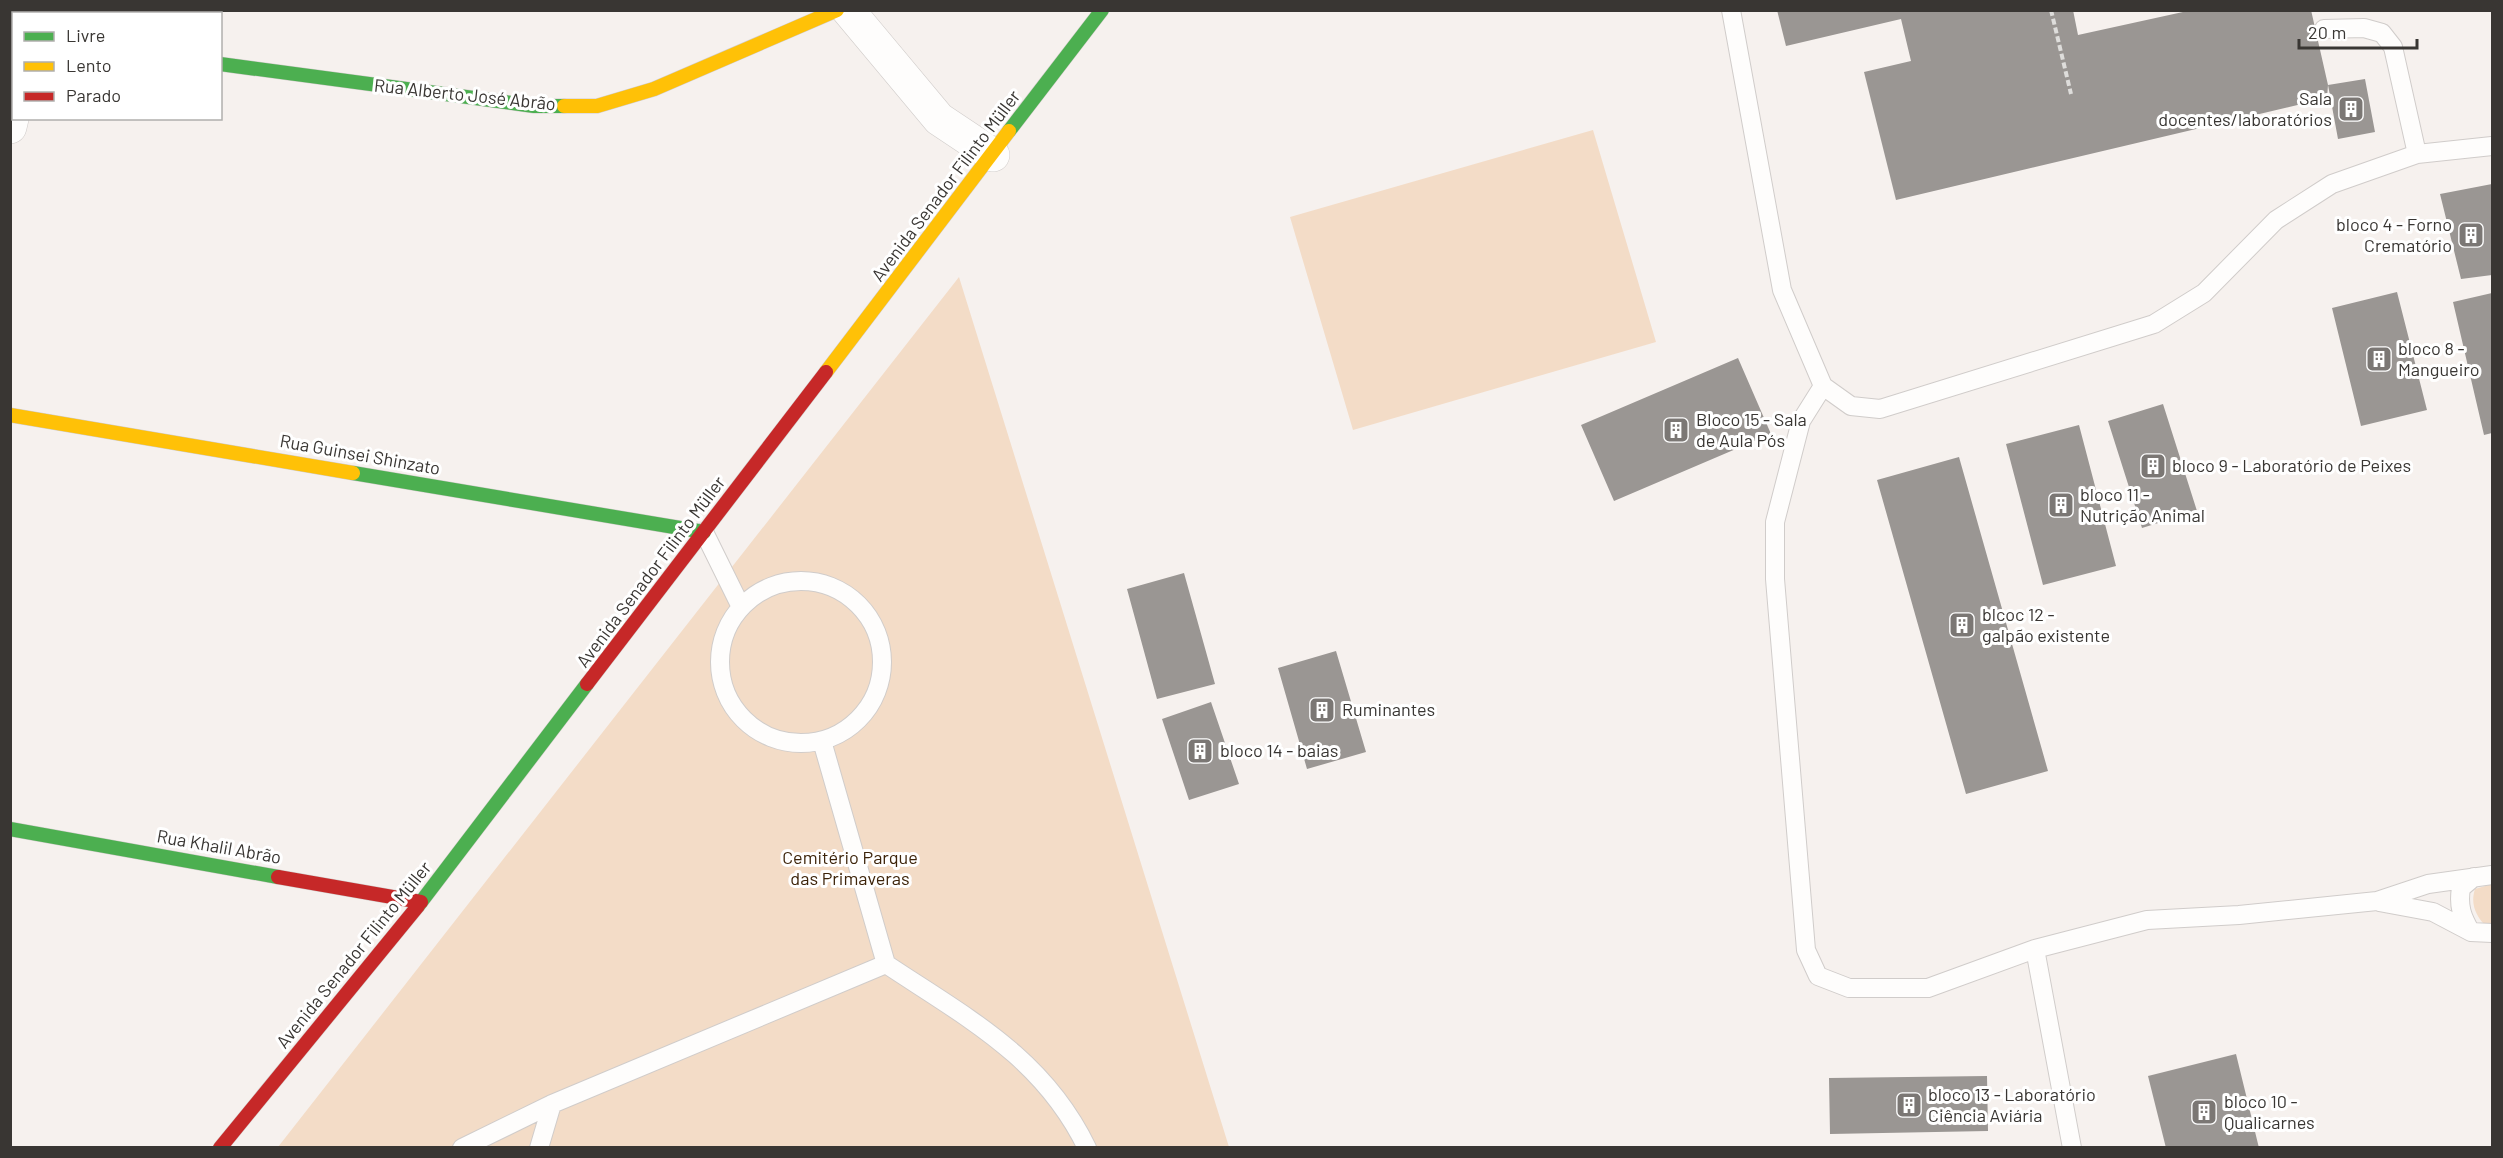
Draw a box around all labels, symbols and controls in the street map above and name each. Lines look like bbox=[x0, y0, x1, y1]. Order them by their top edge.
legend bbox=[12, 12, 222, 120]
scale bar bbox=[2299, 12, 2418, 50]
text: 20 m bbox=[2308, 21, 2346, 43]
text: Livre bbox=[66, 24, 105, 46]
text: Lento bbox=[66, 54, 112, 76]
street label: Rua Alberto José Abrão bbox=[373, 74, 557, 114]
text: Parado bbox=[66, 84, 121, 106]
street label: Avenida Senador Filinto Müller bbox=[866, 85, 1025, 285]
place label: Sala docentes/laboratórios bbox=[2158, 87, 2332, 130]
building icon: Sala docentes/laboratórios bbox=[2336, 94, 2366, 124]
place label: bloco 4 - Forno Crematório bbox=[2336, 213, 2452, 256]
building icon: bloco 4 - Forno Crematório bbox=[2456, 220, 2486, 250]
place label: bloco 8 - Mangueiro bbox=[2398, 337, 2480, 380]
building icon: bloco 8 - Mangueiro bbox=[2364, 344, 2394, 374]
place label: Bloco 15 - Sala de Aula Pós bbox=[1696, 408, 1807, 451]
building icon: Bloco 15 - Sala de Aula Pós bbox=[1661, 415, 1691, 445]
street label: Rua Guinsei Shinzato bbox=[278, 429, 442, 479]
building icon: bloco 9 - Laboratório de Peixes bbox=[2138, 451, 2168, 481]
place label: bloco 9 - Laboratório de Peixes bbox=[2172, 454, 2411, 476]
street label: Avenida Senador Filinto Müller bbox=[571, 471, 730, 671]
place label: bloco 11 - Nutrição Animal bbox=[2080, 483, 2205, 526]
building icon: bloco 11 - Nutrição Animal bbox=[2046, 490, 2076, 520]
place label: blcoc 12 - galpão existente bbox=[1982, 603, 2110, 646]
building icon: blcoc 12 - galpão existente bbox=[1947, 610, 1977, 640]
building icon: Ruminantes bbox=[1307, 695, 1337, 725]
place label: Ruminantes bbox=[1342, 698, 1435, 720]
building icon: bloco 14 - baias bbox=[1185, 736, 1215, 766]
place label: bloco 14 - baias bbox=[1220, 739, 1338, 761]
street label: Rua Khalil Abrão bbox=[155, 824, 283, 868]
park label: Cemitério Parque das Primaveras bbox=[782, 846, 918, 889]
street label: Avenida Senador Filinto Müller bbox=[271, 856, 436, 1052]
place label: bloco 13 - Laboratório Ciência Aviária bbox=[1928, 1083, 2096, 1126]
building icon: bloco 13 - Laboratório Ciência Aviária bbox=[1894, 1090, 1924, 1120]
place label: bloco 10 - Qualicarnes bbox=[2224, 1090, 2315, 1133]
building icon: bloco 10 - Qualicarnes bbox=[2189, 1097, 2219, 1127]

